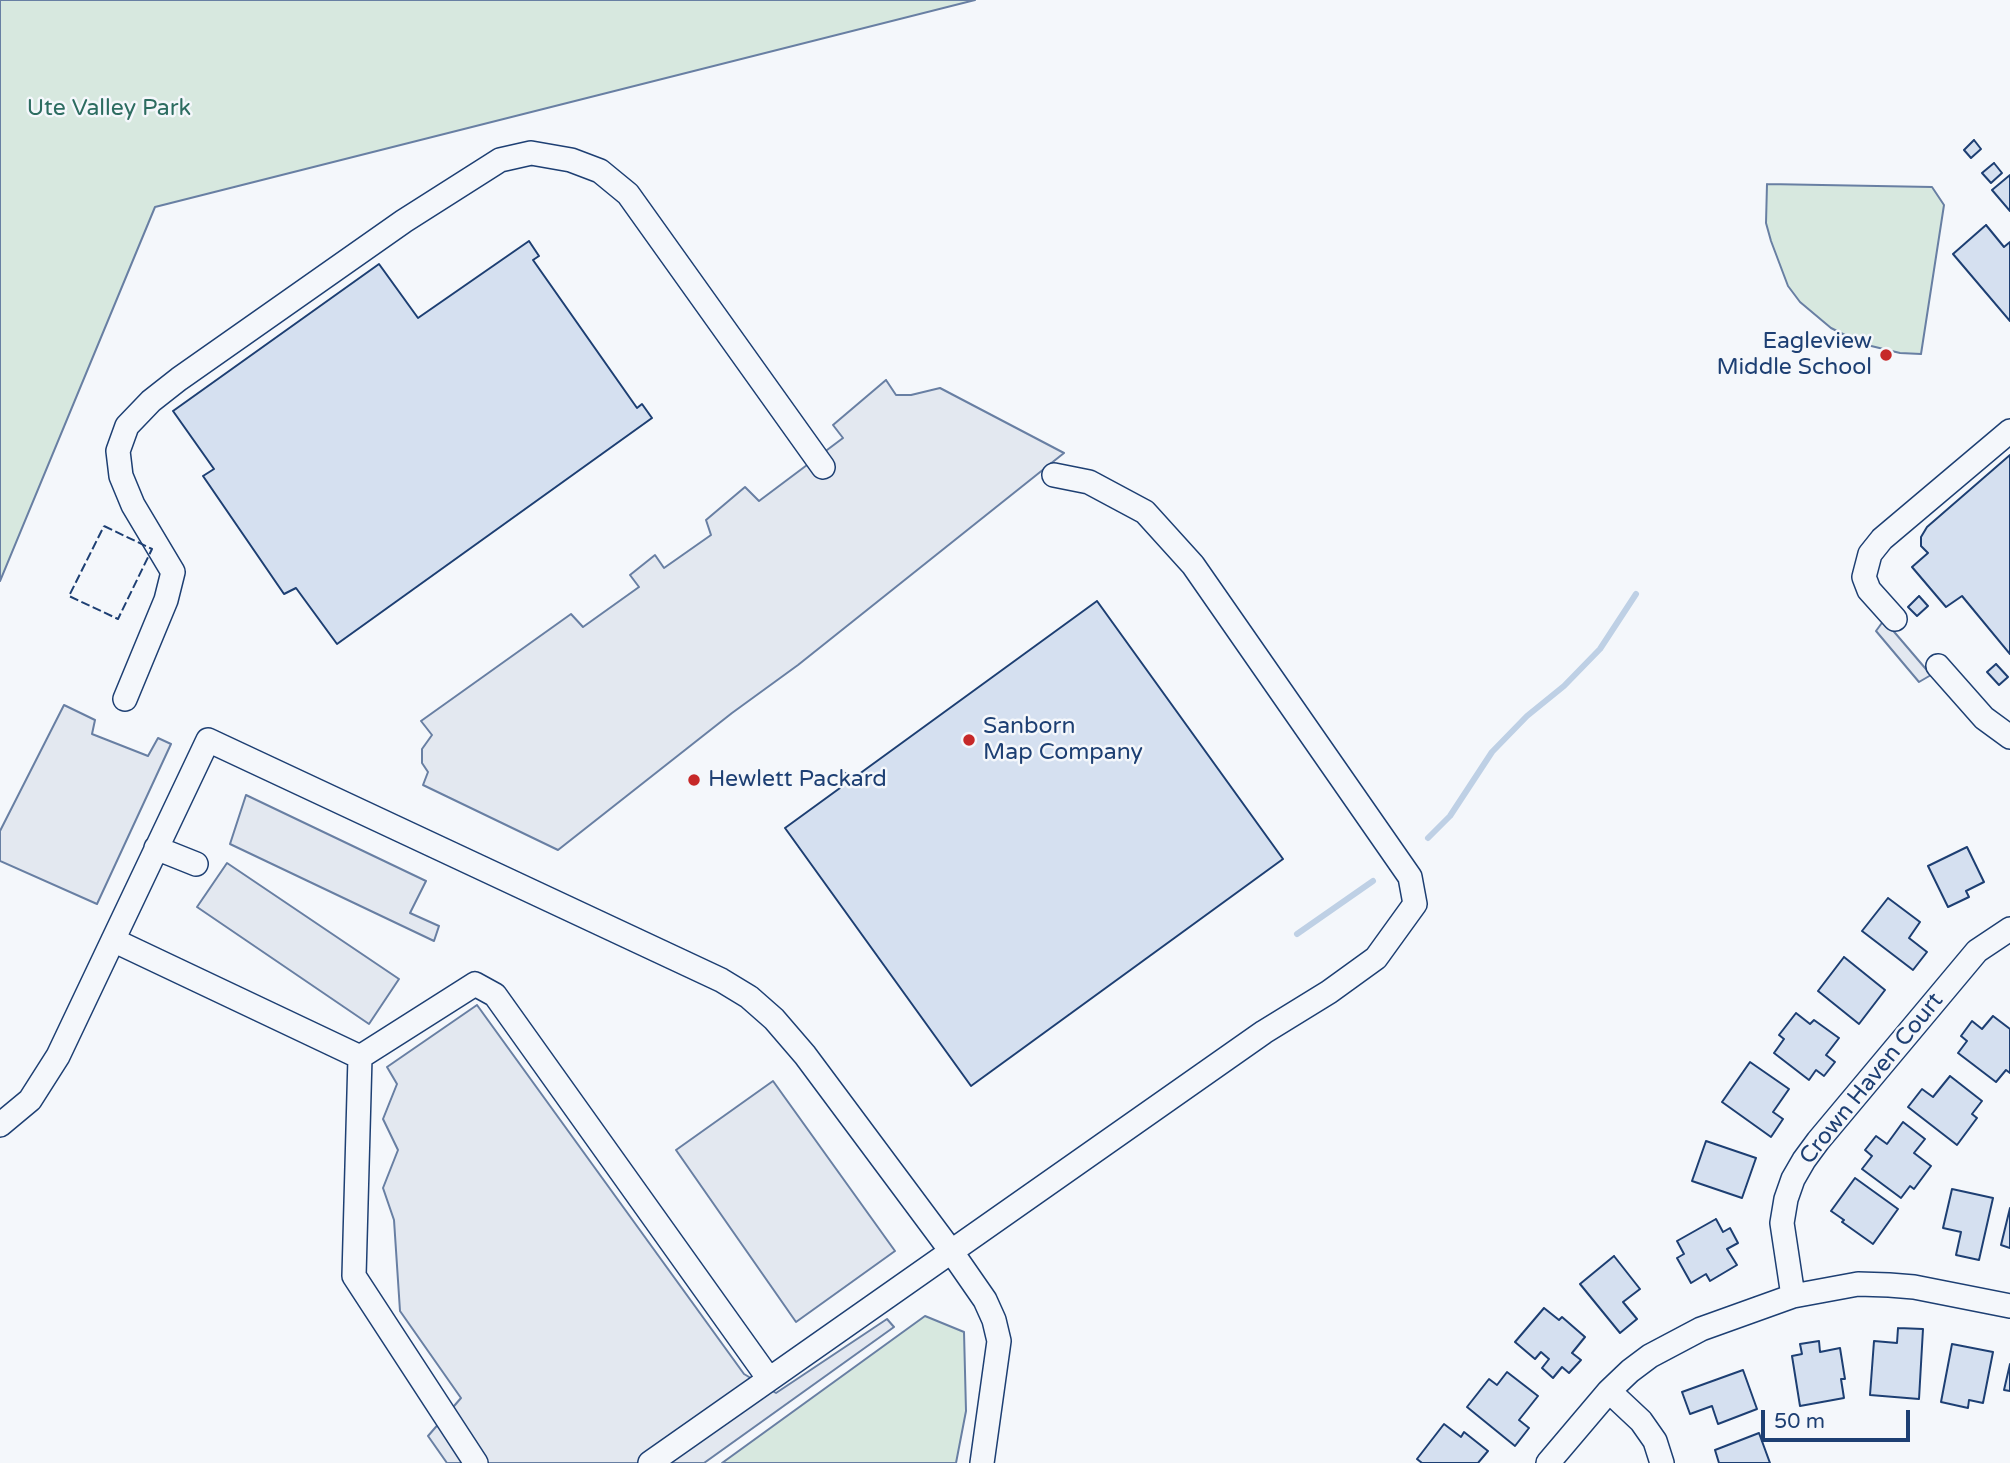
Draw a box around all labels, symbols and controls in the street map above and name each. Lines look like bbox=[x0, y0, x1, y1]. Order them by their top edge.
park label: Ute Valley Park bbox=[27, 95, 191, 123]
place label: Eagleview Middle School bbox=[1716, 328, 1872, 382]
marker: Eagleview Middle School bbox=[1878, 347, 1894, 363]
place label: Sanborn Map Company bbox=[983, 713, 1143, 767]
marker: Sanborn Map Company bbox=[961, 732, 977, 748]
place label: Hewlett Packard bbox=[708, 766, 887, 794]
marker: Hewlett Packard bbox=[686, 772, 702, 788]
street label: Crown Haven Court bbox=[1794, 988, 1950, 1170]
scale bar bbox=[1765, 1396, 1914, 1440]
text: 50 m bbox=[1774, 1409, 1825, 1434]

